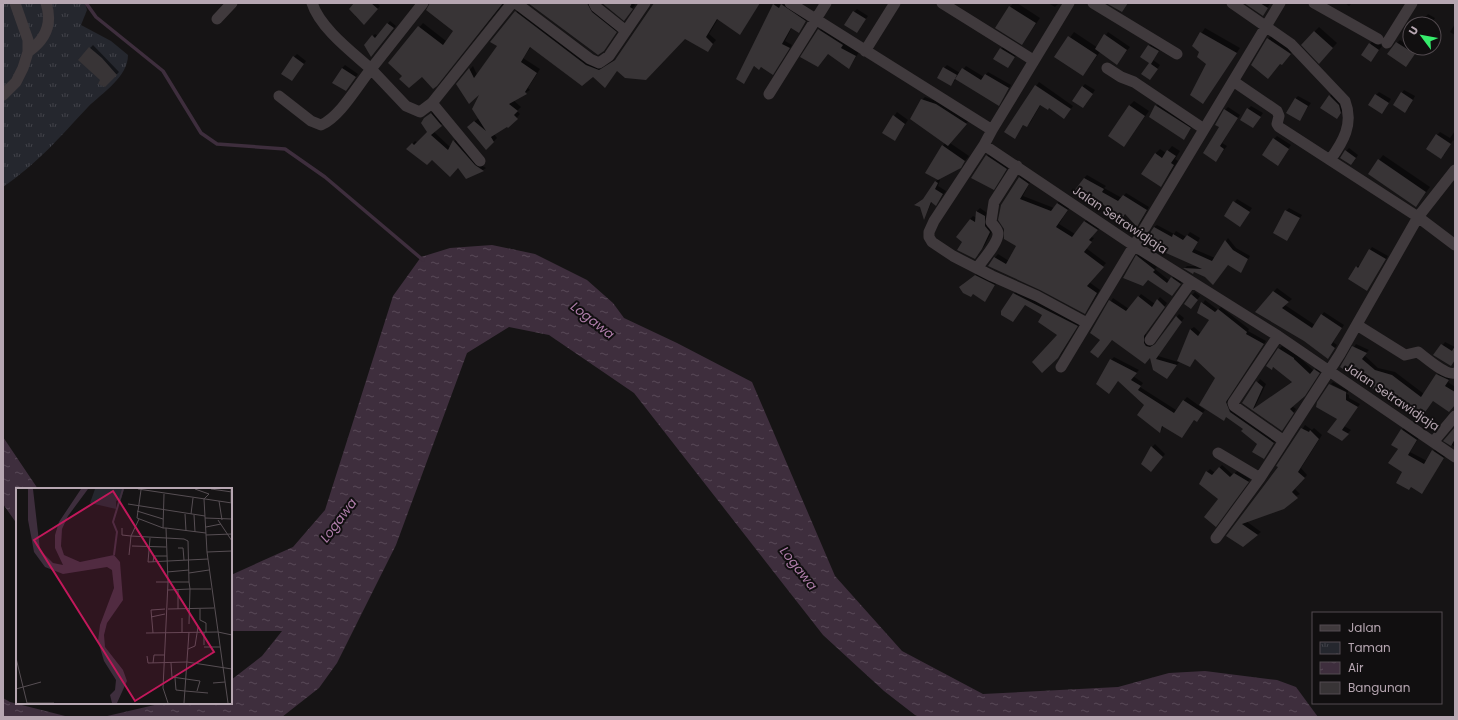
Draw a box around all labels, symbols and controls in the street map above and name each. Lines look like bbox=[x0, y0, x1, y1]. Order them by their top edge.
north arrow bbox=[1402, 16, 1442, 56]
text: U bbox=[1405, 23, 1422, 38]
street label: Jalan Setrawidjaja bbox=[1070, 182, 1171, 258]
water label: Logawa bbox=[567, 297, 619, 344]
street label: Jalan Setrawidjaja bbox=[1342, 359, 1443, 435]
inset map bbox=[16, 488, 232, 704]
water label: Logawa bbox=[315, 494, 361, 546]
water label: Logawa bbox=[775, 542, 822, 594]
legend bbox=[1312, 612, 1442, 704]
text: Jalan bbox=[1348, 619, 1381, 636]
text: Taman bbox=[1348, 639, 1391, 656]
text: Air bbox=[1348, 659, 1364, 676]
text: Bangunan bbox=[1348, 679, 1410, 696]

